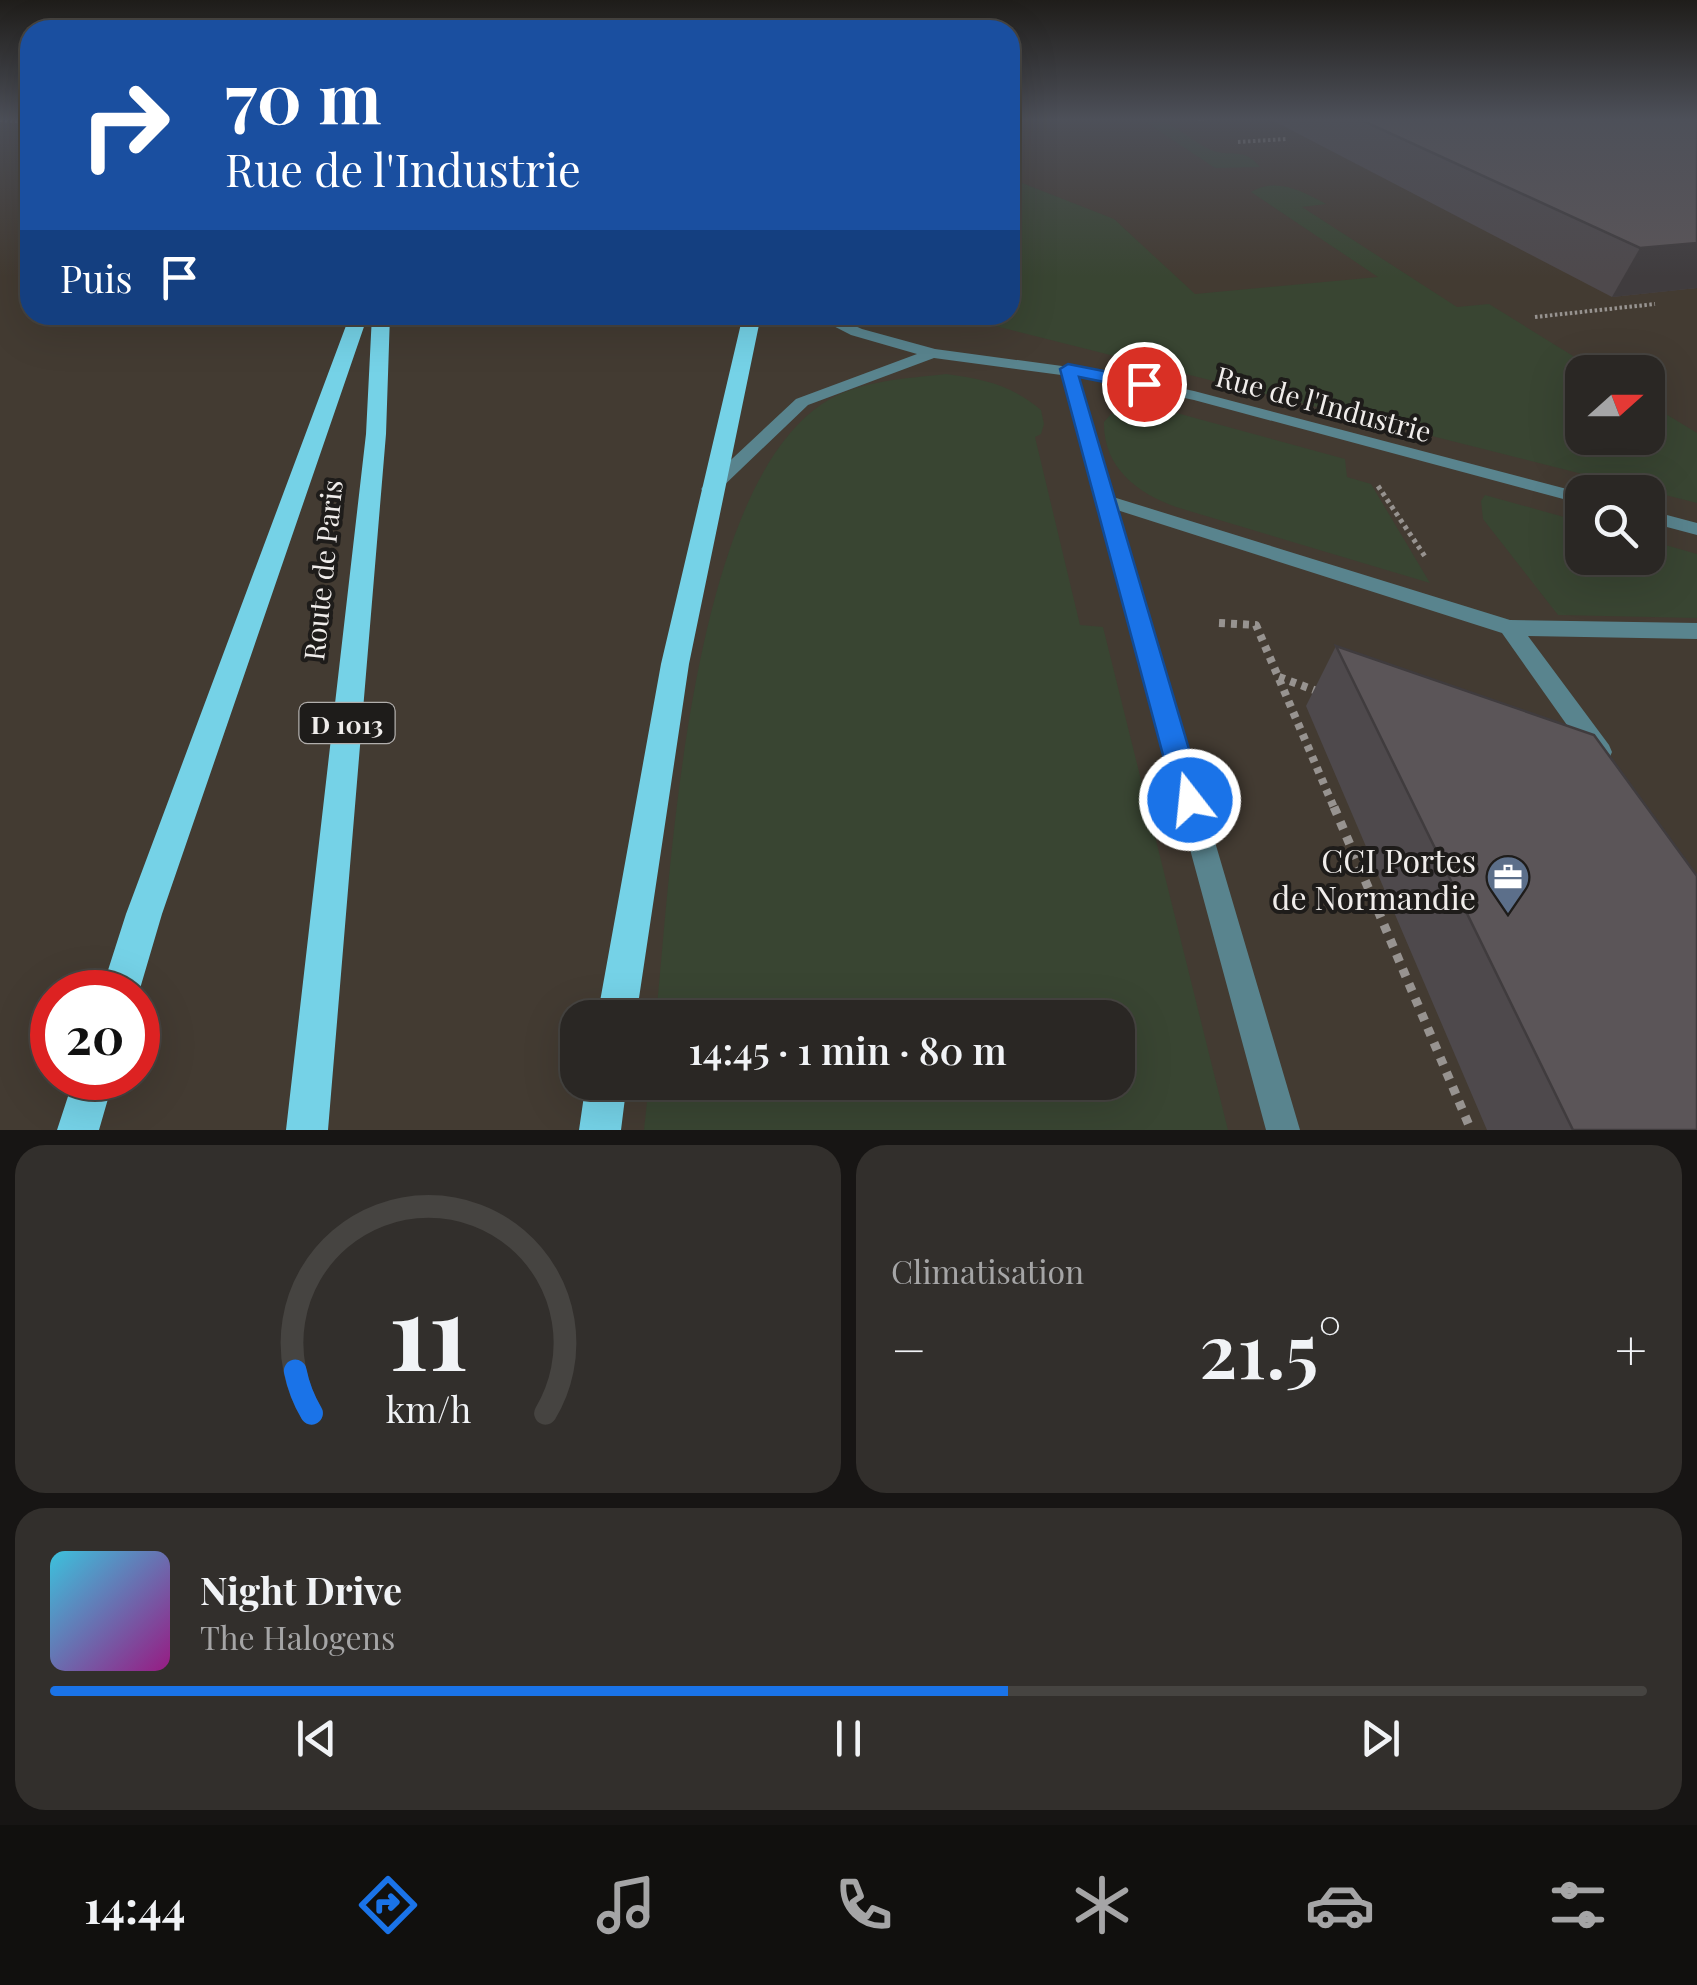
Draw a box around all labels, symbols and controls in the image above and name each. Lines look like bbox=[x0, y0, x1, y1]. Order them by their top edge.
text: 70 m bbox=[225, 48, 382, 142]
icon: right bbox=[60, 60, 190, 190]
text: Rue de l'Industrie bbox=[225, 138, 581, 198]
icon: arrive bbox=[152, 250, 207, 305]
text: Puis bbox=[60, 252, 132, 303]
pin bbox=[1102, 342, 1187, 427]
north arrow bbox=[1565, 355, 1665, 455]
map controls bbox=[1565, 355, 1665, 575]
street label: Rue de l'Industrie bbox=[1212, 356, 1436, 450]
icon: arrive bbox=[1117, 357, 1172, 412]
button: search bbox=[1565, 475, 1665, 575]
street label: Route de Paris bbox=[294, 478, 350, 662]
road number: D 1013 bbox=[300, 703, 394, 743]
position arrow bbox=[1138, 748, 1242, 852]
place label: CCI Portes de Normandie bbox=[1272, 838, 1476, 918]
office icon: CCI Portes de Normandie bbox=[1485, 854, 1531, 915]
speed limit sign: 20 bbox=[30, 970, 160, 1100]
text: 14:45 · 1 min · 80 m bbox=[688, 1024, 1007, 1075]
text: Climatisation bbox=[891, 1249, 1084, 1292]
text: 11 bbox=[388, 1258, 468, 1397]
text: 21.5° bbox=[1199, 1298, 1342, 1398]
text: − bbox=[891, 1311, 927, 1385]
text: + bbox=[1615, 1311, 1647, 1385]
text: km/h bbox=[385, 1384, 471, 1432]
text: Night Drive bbox=[200, 1564, 402, 1615]
text: The Halogens bbox=[200, 1615, 395, 1658]
icon: previous bbox=[289, 1711, 344, 1766]
icon: pause bbox=[821, 1711, 876, 1766]
icon: next bbox=[1353, 1711, 1408, 1766]
icon: directions bbox=[353, 1870, 423, 1940]
icon: music bbox=[591, 1870, 661, 1940]
icon: phone bbox=[829, 1870, 899, 1940]
icon: climate bbox=[1067, 1870, 1137, 1940]
icon: car bbox=[1305, 1870, 1375, 1940]
icon: filters bbox=[1543, 1870, 1613, 1940]
text: 14:44 bbox=[84, 1875, 186, 1935]

